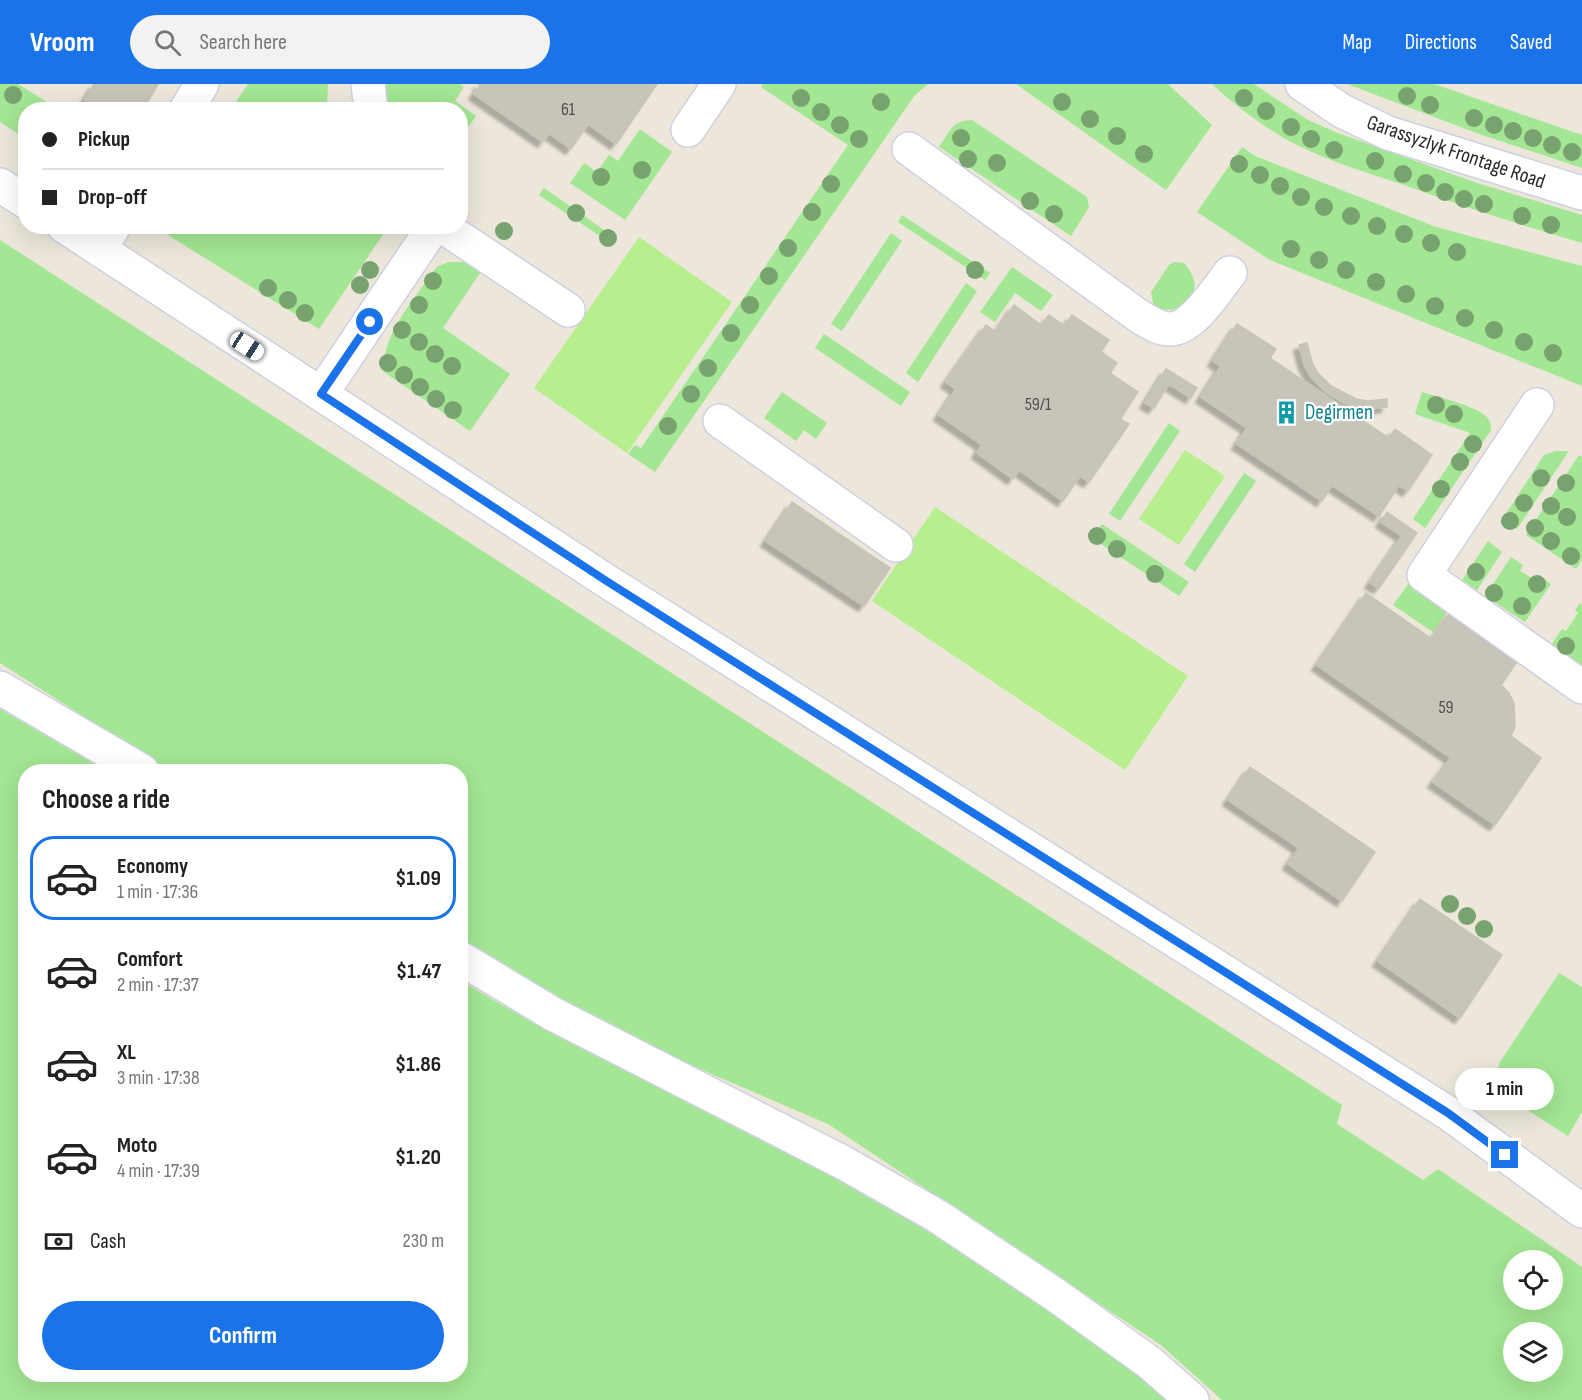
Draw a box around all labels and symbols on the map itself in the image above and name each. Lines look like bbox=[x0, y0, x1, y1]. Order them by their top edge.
house number: 61 bbox=[561, 99, 576, 120]
street label: Garassyzlyk Frontage Road bbox=[1363, 110, 1549, 194]
route start bbox=[356, 308, 383, 335]
car bbox=[227, 329, 267, 363]
house number: 59/1 bbox=[1025, 394, 1052, 415]
building icon: Degirmen bbox=[1274, 399, 1300, 425]
place label: Degirmen bbox=[1305, 400, 1373, 425]
house number: 59 bbox=[1438, 697, 1454, 718]
callout: 1 min bbox=[1456, 1068, 1555, 1110]
route end bbox=[1491, 1141, 1518, 1168]

